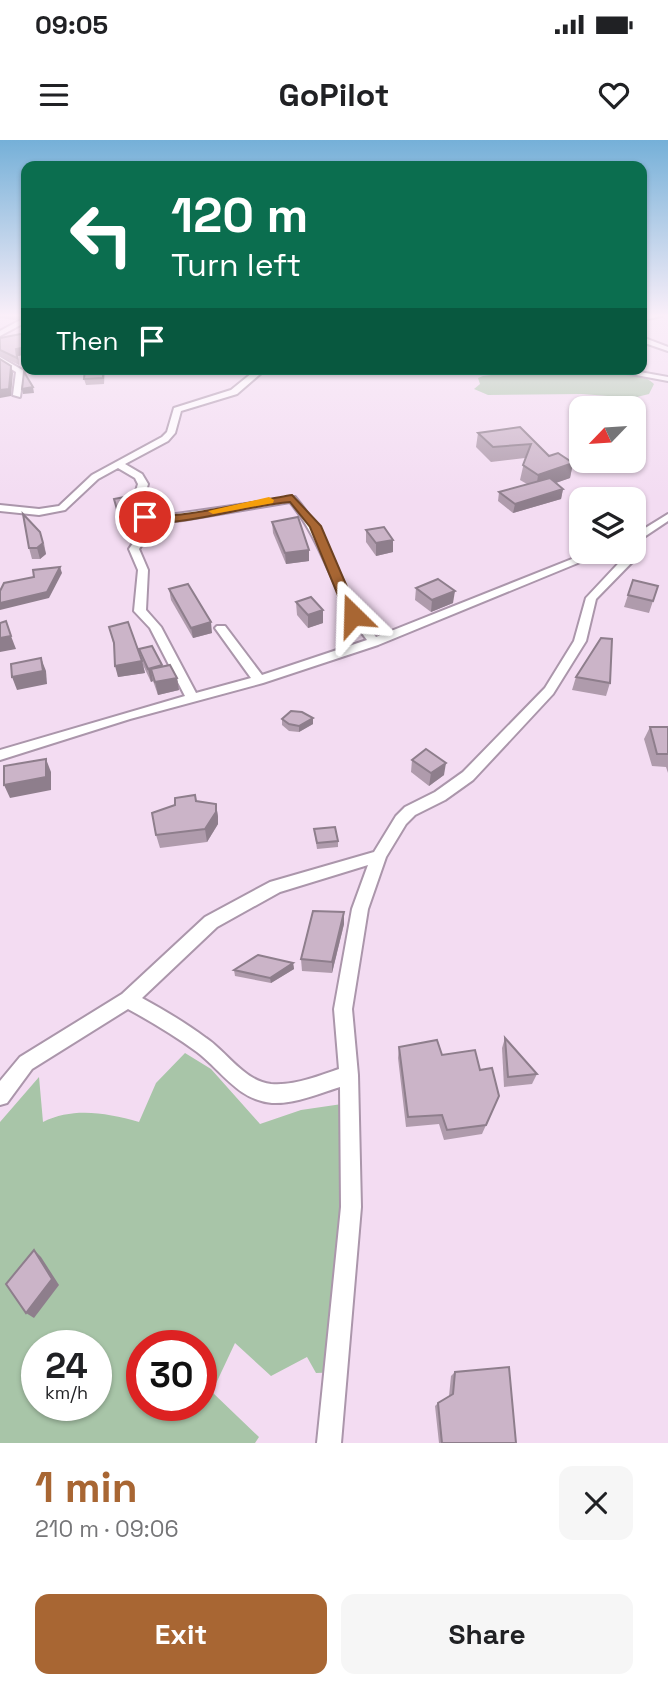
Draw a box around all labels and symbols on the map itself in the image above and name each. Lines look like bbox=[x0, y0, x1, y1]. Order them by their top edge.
north arrow bbox=[569, 396, 646, 472]
pin bbox=[115, 487, 175, 547]
position arrow bbox=[316, 578, 390, 652]
speed limit sign: 30 bbox=[126, 1330, 217, 1421]

